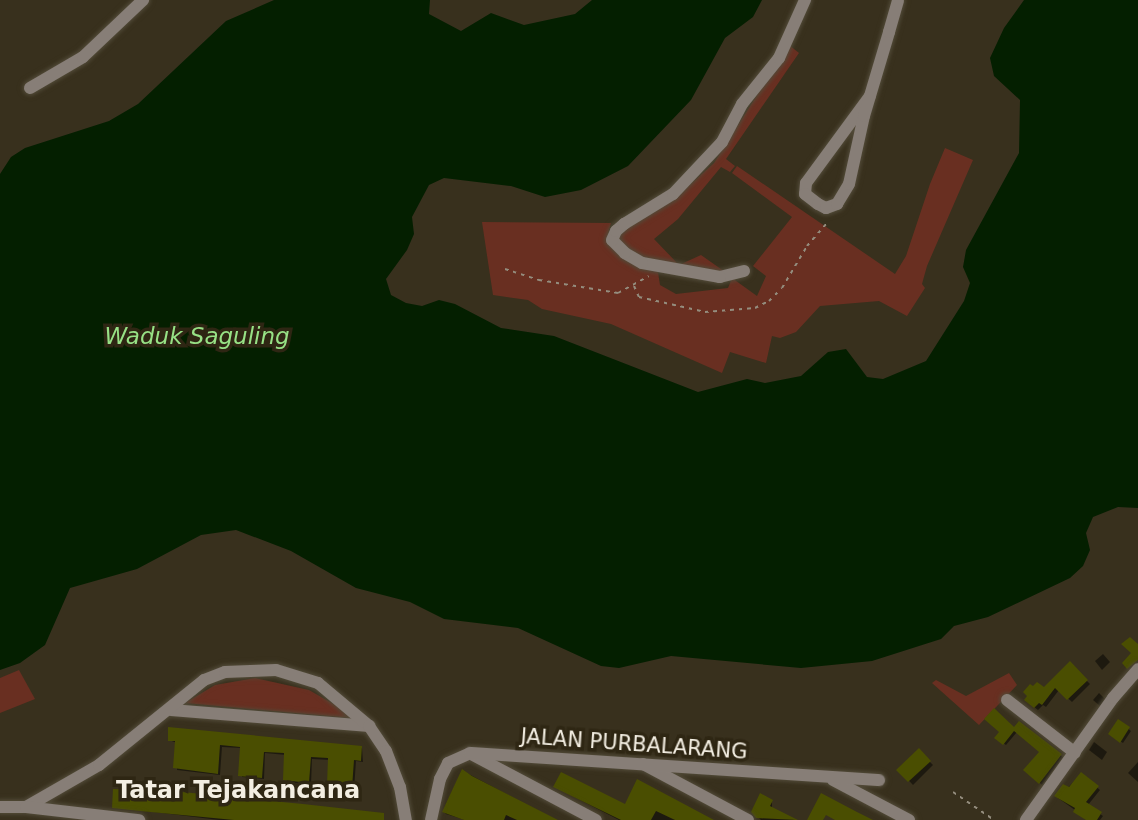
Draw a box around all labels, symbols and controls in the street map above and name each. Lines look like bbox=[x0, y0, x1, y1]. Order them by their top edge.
water label: Waduk Saguling bbox=[104, 322, 290, 350]
street label: JALAN PURBALARANG bbox=[520, 724, 748, 764]
district label: Tatar Tejakancana bbox=[116, 777, 360, 805]

